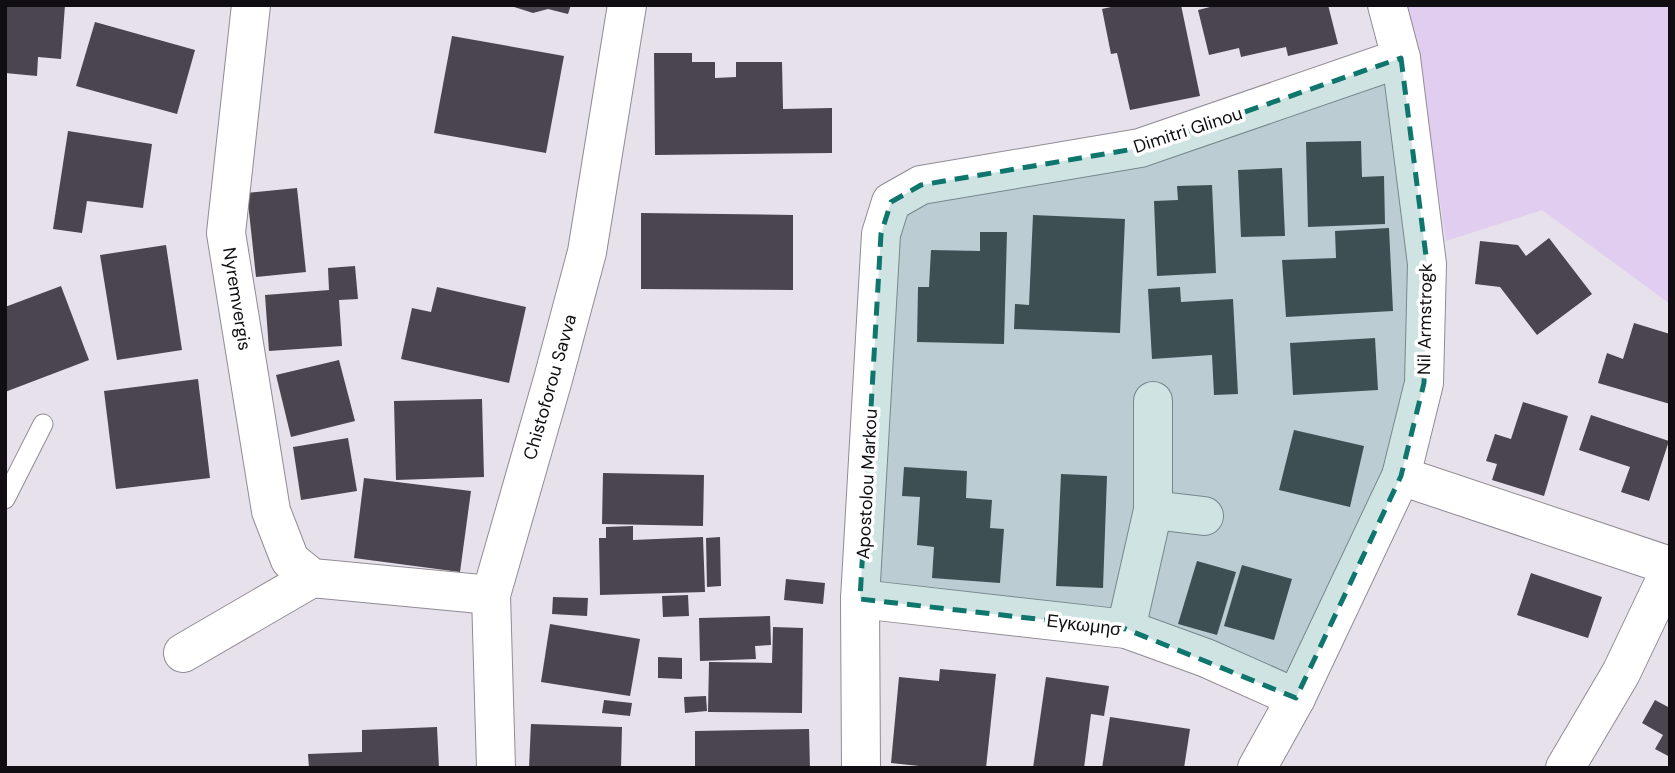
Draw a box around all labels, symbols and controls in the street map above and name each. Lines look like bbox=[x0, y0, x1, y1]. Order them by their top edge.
street label: Dimitri Glinou bbox=[1130, 101, 1246, 159]
street label: Nyremvergis bbox=[217, 246, 257, 352]
street label: Nil Armstrogk bbox=[1412, 263, 1438, 375]
street label: Chistoforou Savva bbox=[518, 311, 582, 463]
street label: Apostolou Markou bbox=[851, 408, 883, 560]
street label: Εγκωμησ bbox=[1045, 608, 1123, 642]

